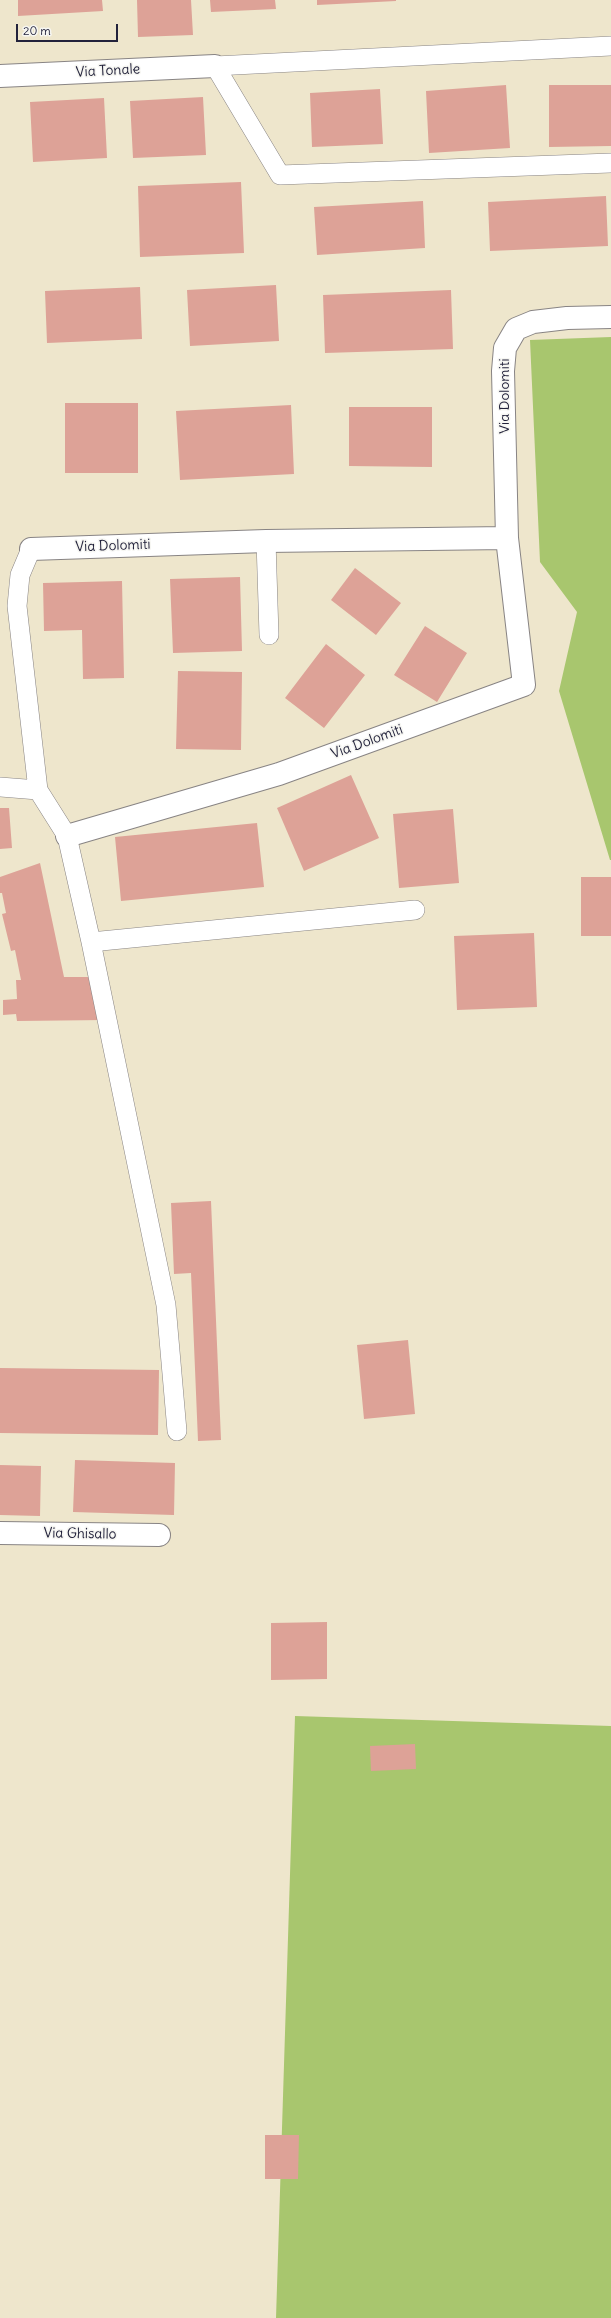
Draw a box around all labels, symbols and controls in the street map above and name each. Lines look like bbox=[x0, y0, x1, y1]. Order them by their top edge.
scale bar bbox=[18, 16, 120, 42]
text: 20 m bbox=[23, 23, 51, 38]
street label: Via Tonale bbox=[75, 61, 141, 81]
street label: Via Dolomiti bbox=[497, 358, 513, 434]
street label: Via Dolomiti bbox=[75, 536, 151, 556]
street label: Via Dolomiti bbox=[329, 721, 405, 763]
street label: Via Ghisallo bbox=[43, 1525, 117, 1543]

